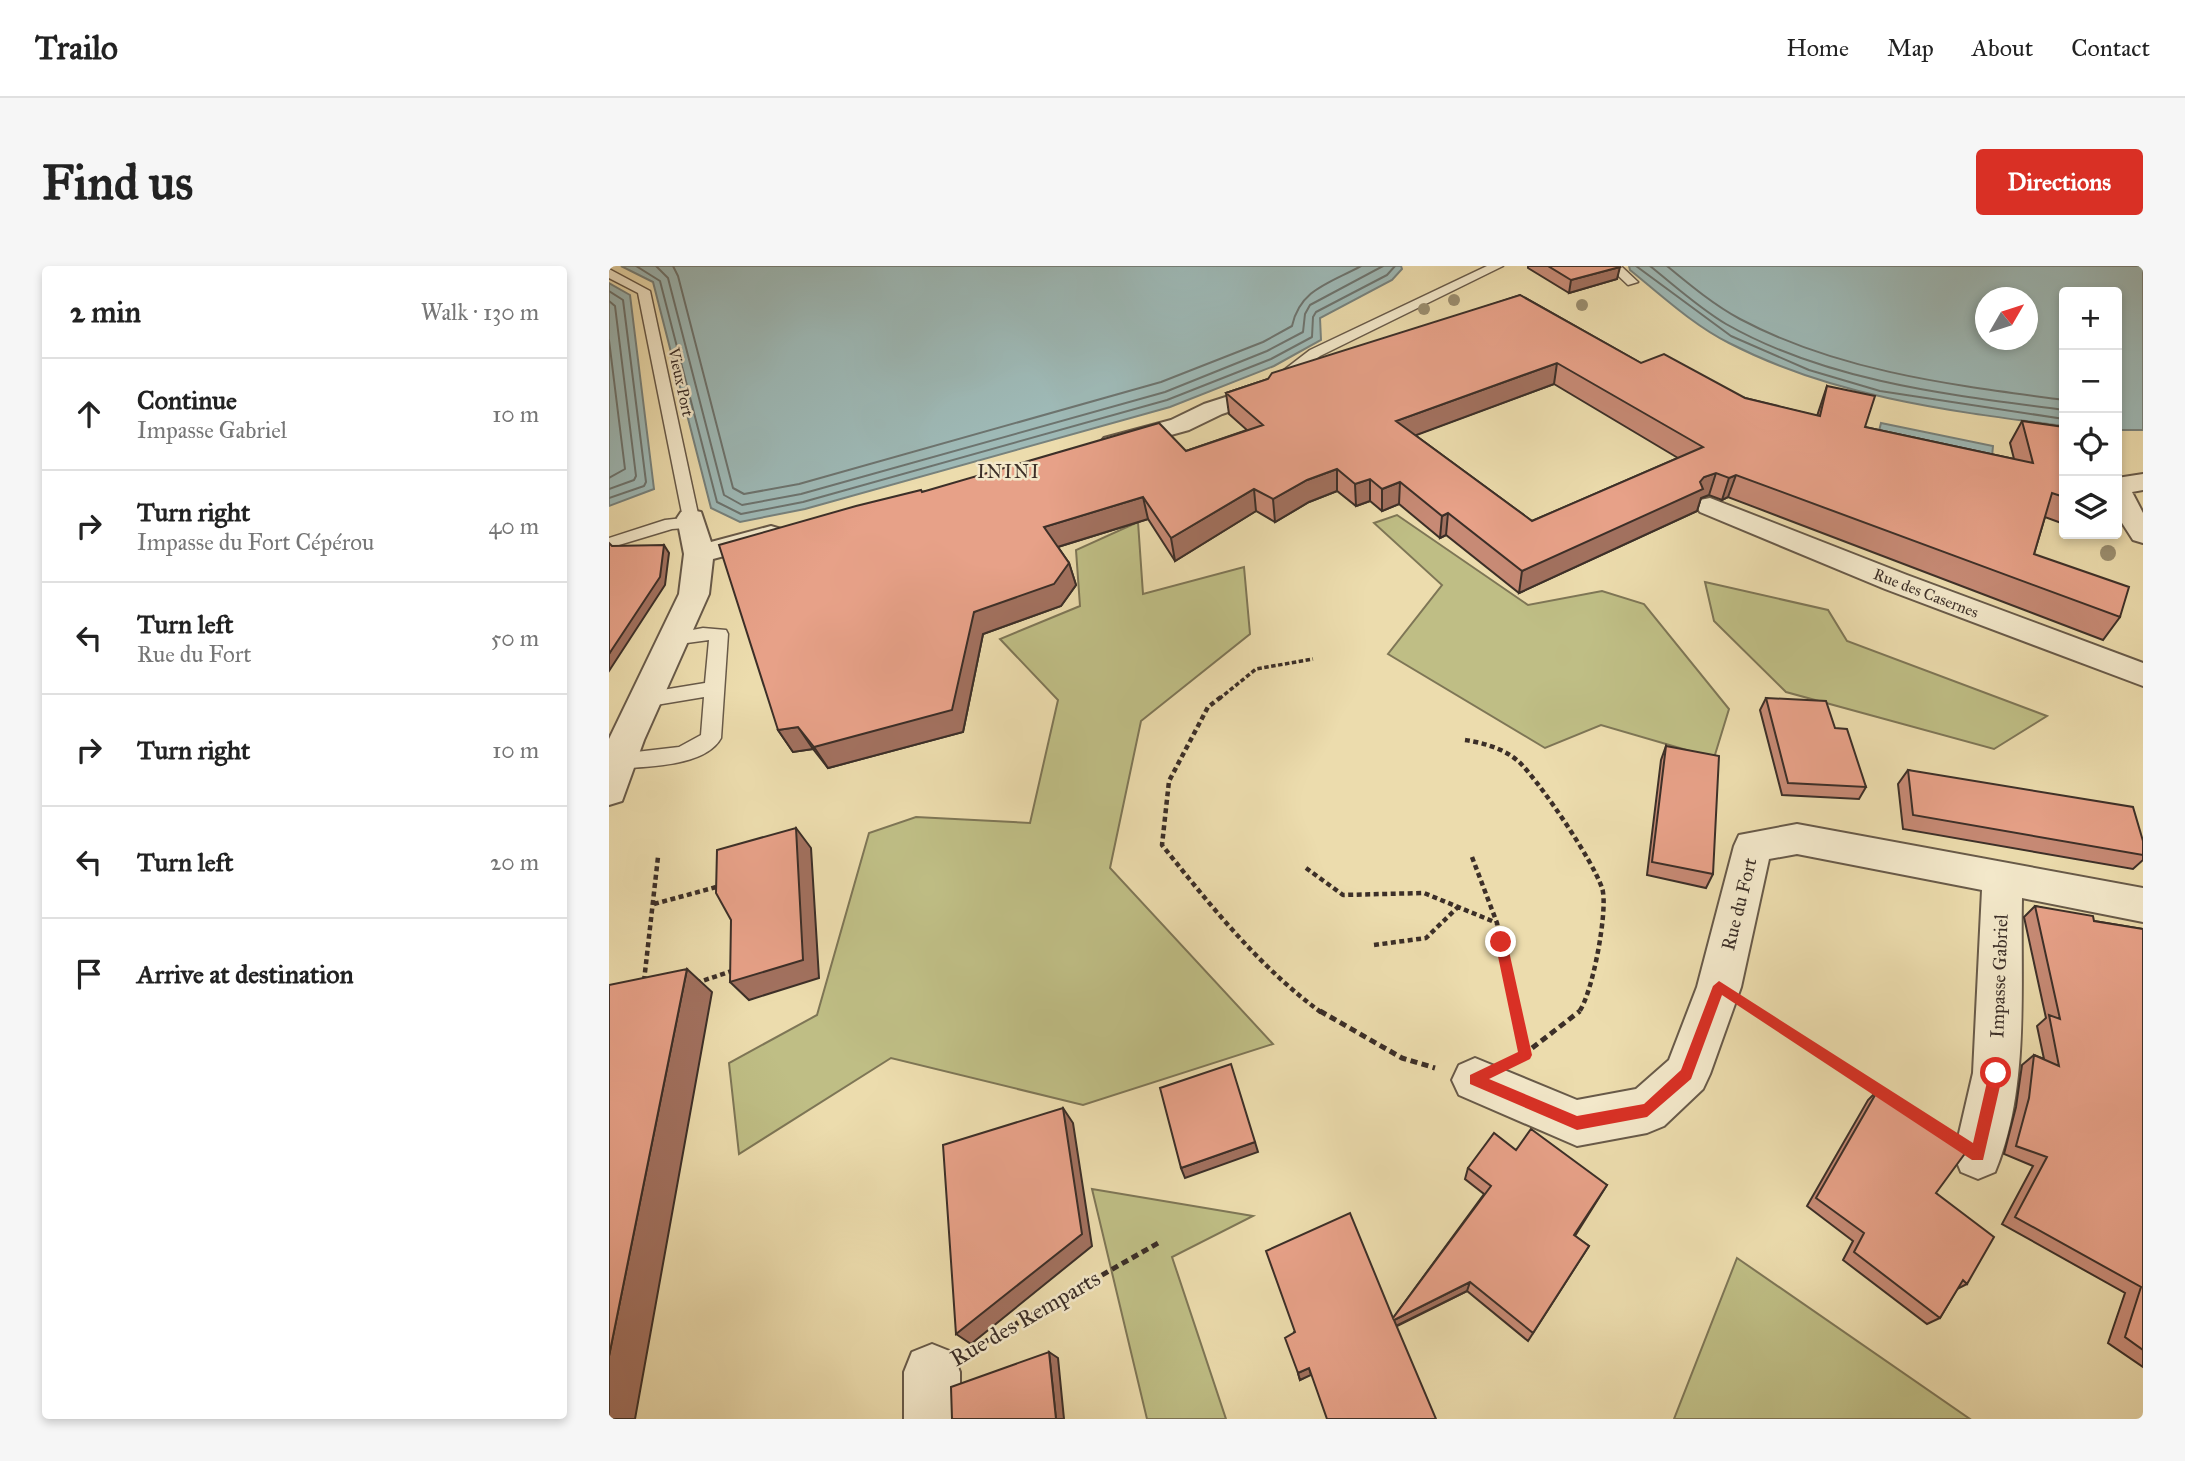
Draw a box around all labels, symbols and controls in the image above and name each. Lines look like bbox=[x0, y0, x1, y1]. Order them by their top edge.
text: Trailo bbox=[35, 28, 118, 68]
text: Home bbox=[1786, 33, 1849, 63]
text: Map bbox=[1887, 33, 1934, 63]
text: About bbox=[1972, 33, 2033, 63]
text: Contact bbox=[2071, 33, 2150, 63]
button: Directions bbox=[1976, 149, 2143, 215]
text: Find us bbox=[42, 153, 193, 212]
north arrow bbox=[1975, 287, 2038, 350]
map controls bbox=[2059, 287, 2122, 539]
button: + bbox=[2059, 287, 2122, 350]
text: 2 min bbox=[70, 294, 141, 330]
text: Walk · 130 m bbox=[421, 298, 539, 326]
street label: Vieux Port bbox=[664, 345, 698, 418]
button: − bbox=[2059, 350, 2122, 413]
text: Continue bbox=[137, 384, 237, 416]
icon: ahead bbox=[70, 395, 108, 433]
text: 10 m bbox=[492, 400, 539, 428]
button: locate bbox=[2059, 413, 2122, 476]
text: Impasse Gabriel bbox=[137, 416, 287, 444]
district label: ININI bbox=[977, 461, 1041, 483]
button: layers bbox=[2059, 476, 2122, 539]
text: Turn right bbox=[137, 496, 250, 528]
icon: right bbox=[70, 507, 108, 545]
text: 40 m bbox=[489, 512, 539, 540]
text: Impasse du Fort Cépérou bbox=[137, 528, 374, 556]
street label: Rue des Casernes bbox=[1871, 564, 1981, 622]
text: Turn left bbox=[137, 608, 233, 640]
icon: left bbox=[70, 619, 108, 657]
text: 50 m bbox=[491, 624, 539, 652]
text: Rue du Fort bbox=[137, 640, 251, 668]
icon: right bbox=[70, 731, 108, 769]
text: Turn right bbox=[137, 734, 250, 766]
text: 10 m bbox=[492, 736, 539, 764]
icon: left bbox=[70, 843, 108, 881]
text: Turn left bbox=[137, 846, 233, 878]
text: 20 m bbox=[490, 848, 539, 876]
street label: Rue du Fort bbox=[1716, 855, 1762, 953]
street label: Impasse Gabriel bbox=[1985, 913, 2013, 1038]
route end bbox=[1485, 926, 1516, 957]
icon: arrive bbox=[70, 955, 108, 993]
text: Arrive at destination bbox=[137, 958, 354, 990]
route start bbox=[1980, 1057, 2011, 1088]
street label: Rue des Remparts bbox=[945, 1264, 1105, 1372]

